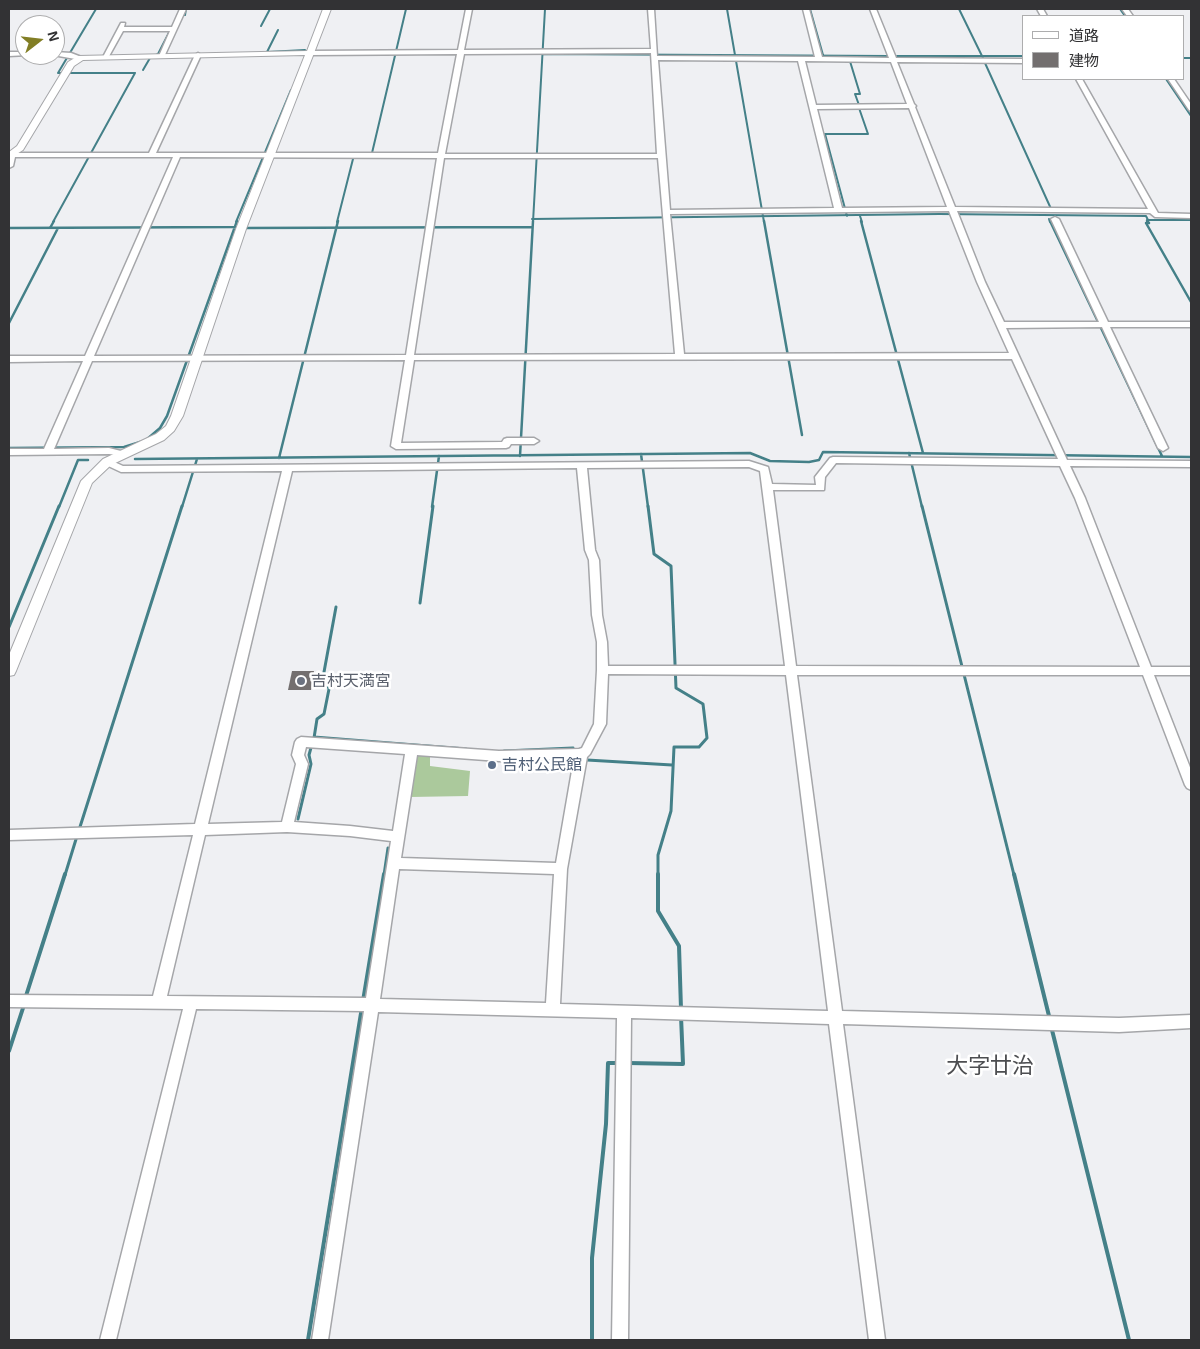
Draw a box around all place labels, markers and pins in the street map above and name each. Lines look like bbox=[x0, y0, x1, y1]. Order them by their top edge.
place label: 吉村天満宮 bbox=[311, 671, 391, 691]
marker: 吉村天満宮 bbox=[295, 675, 307, 687]
place label: 吉村公民館 bbox=[502, 755, 582, 775]
marker: 吉村公民館 bbox=[486, 759, 498, 771]

